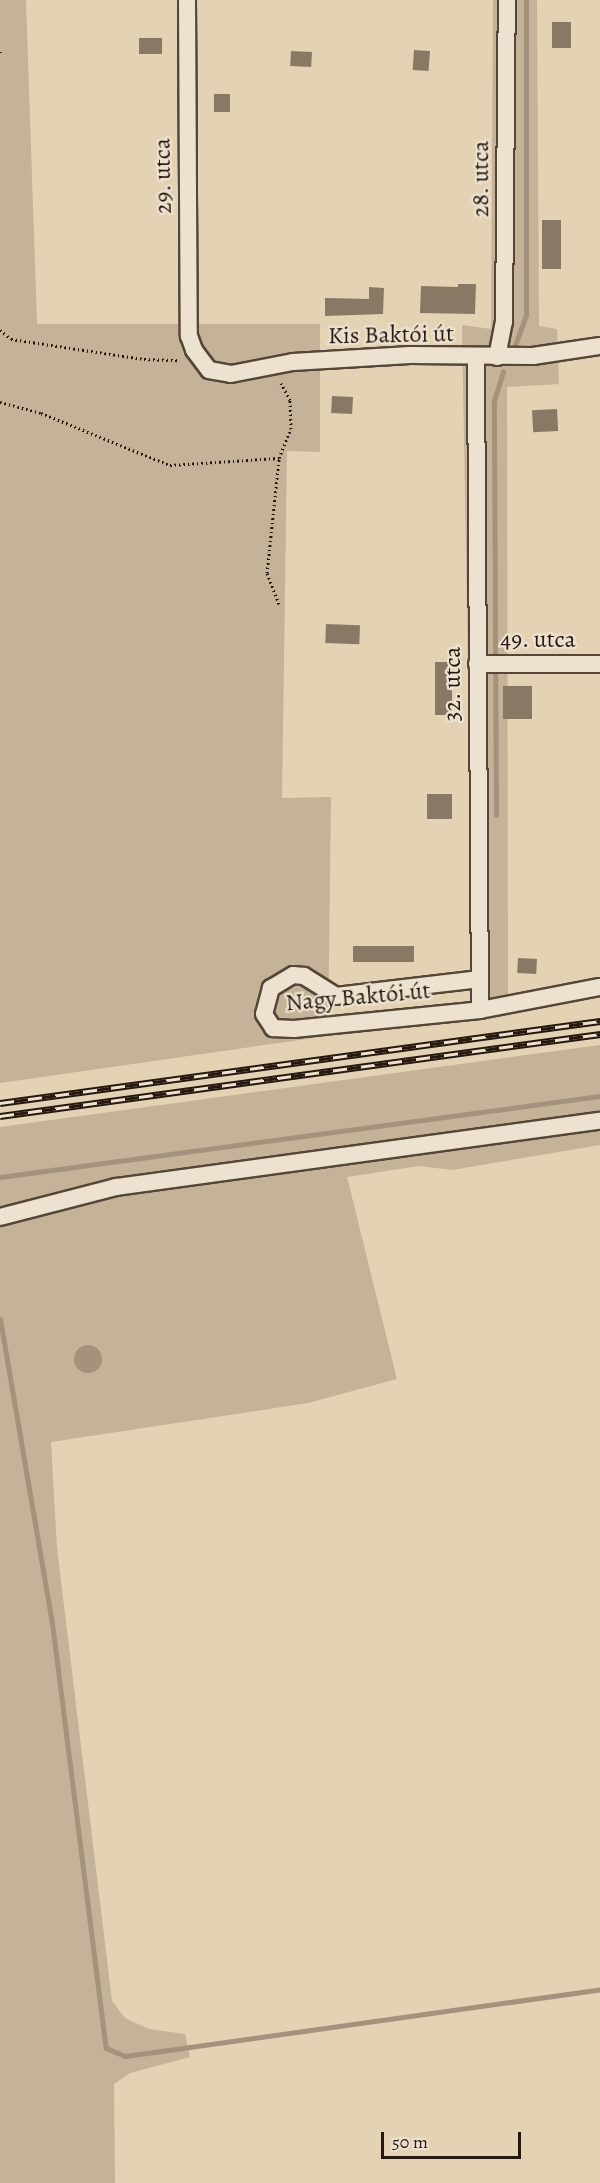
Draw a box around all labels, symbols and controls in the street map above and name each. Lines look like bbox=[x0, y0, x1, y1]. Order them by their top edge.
street label: 29. utca bbox=[148, 138, 178, 214]
street label: 28. utca bbox=[467, 140, 495, 218]
street label: Kis Baktói út bbox=[328, 320, 454, 350]
street label: 49. utca bbox=[500, 626, 576, 654]
street label: 32. utca bbox=[439, 646, 467, 722]
street label: Nagy Baktói út bbox=[284, 976, 432, 1018]
scale bar bbox=[384, 2120, 524, 2158]
text: 50 m bbox=[392, 2130, 428, 2154]

